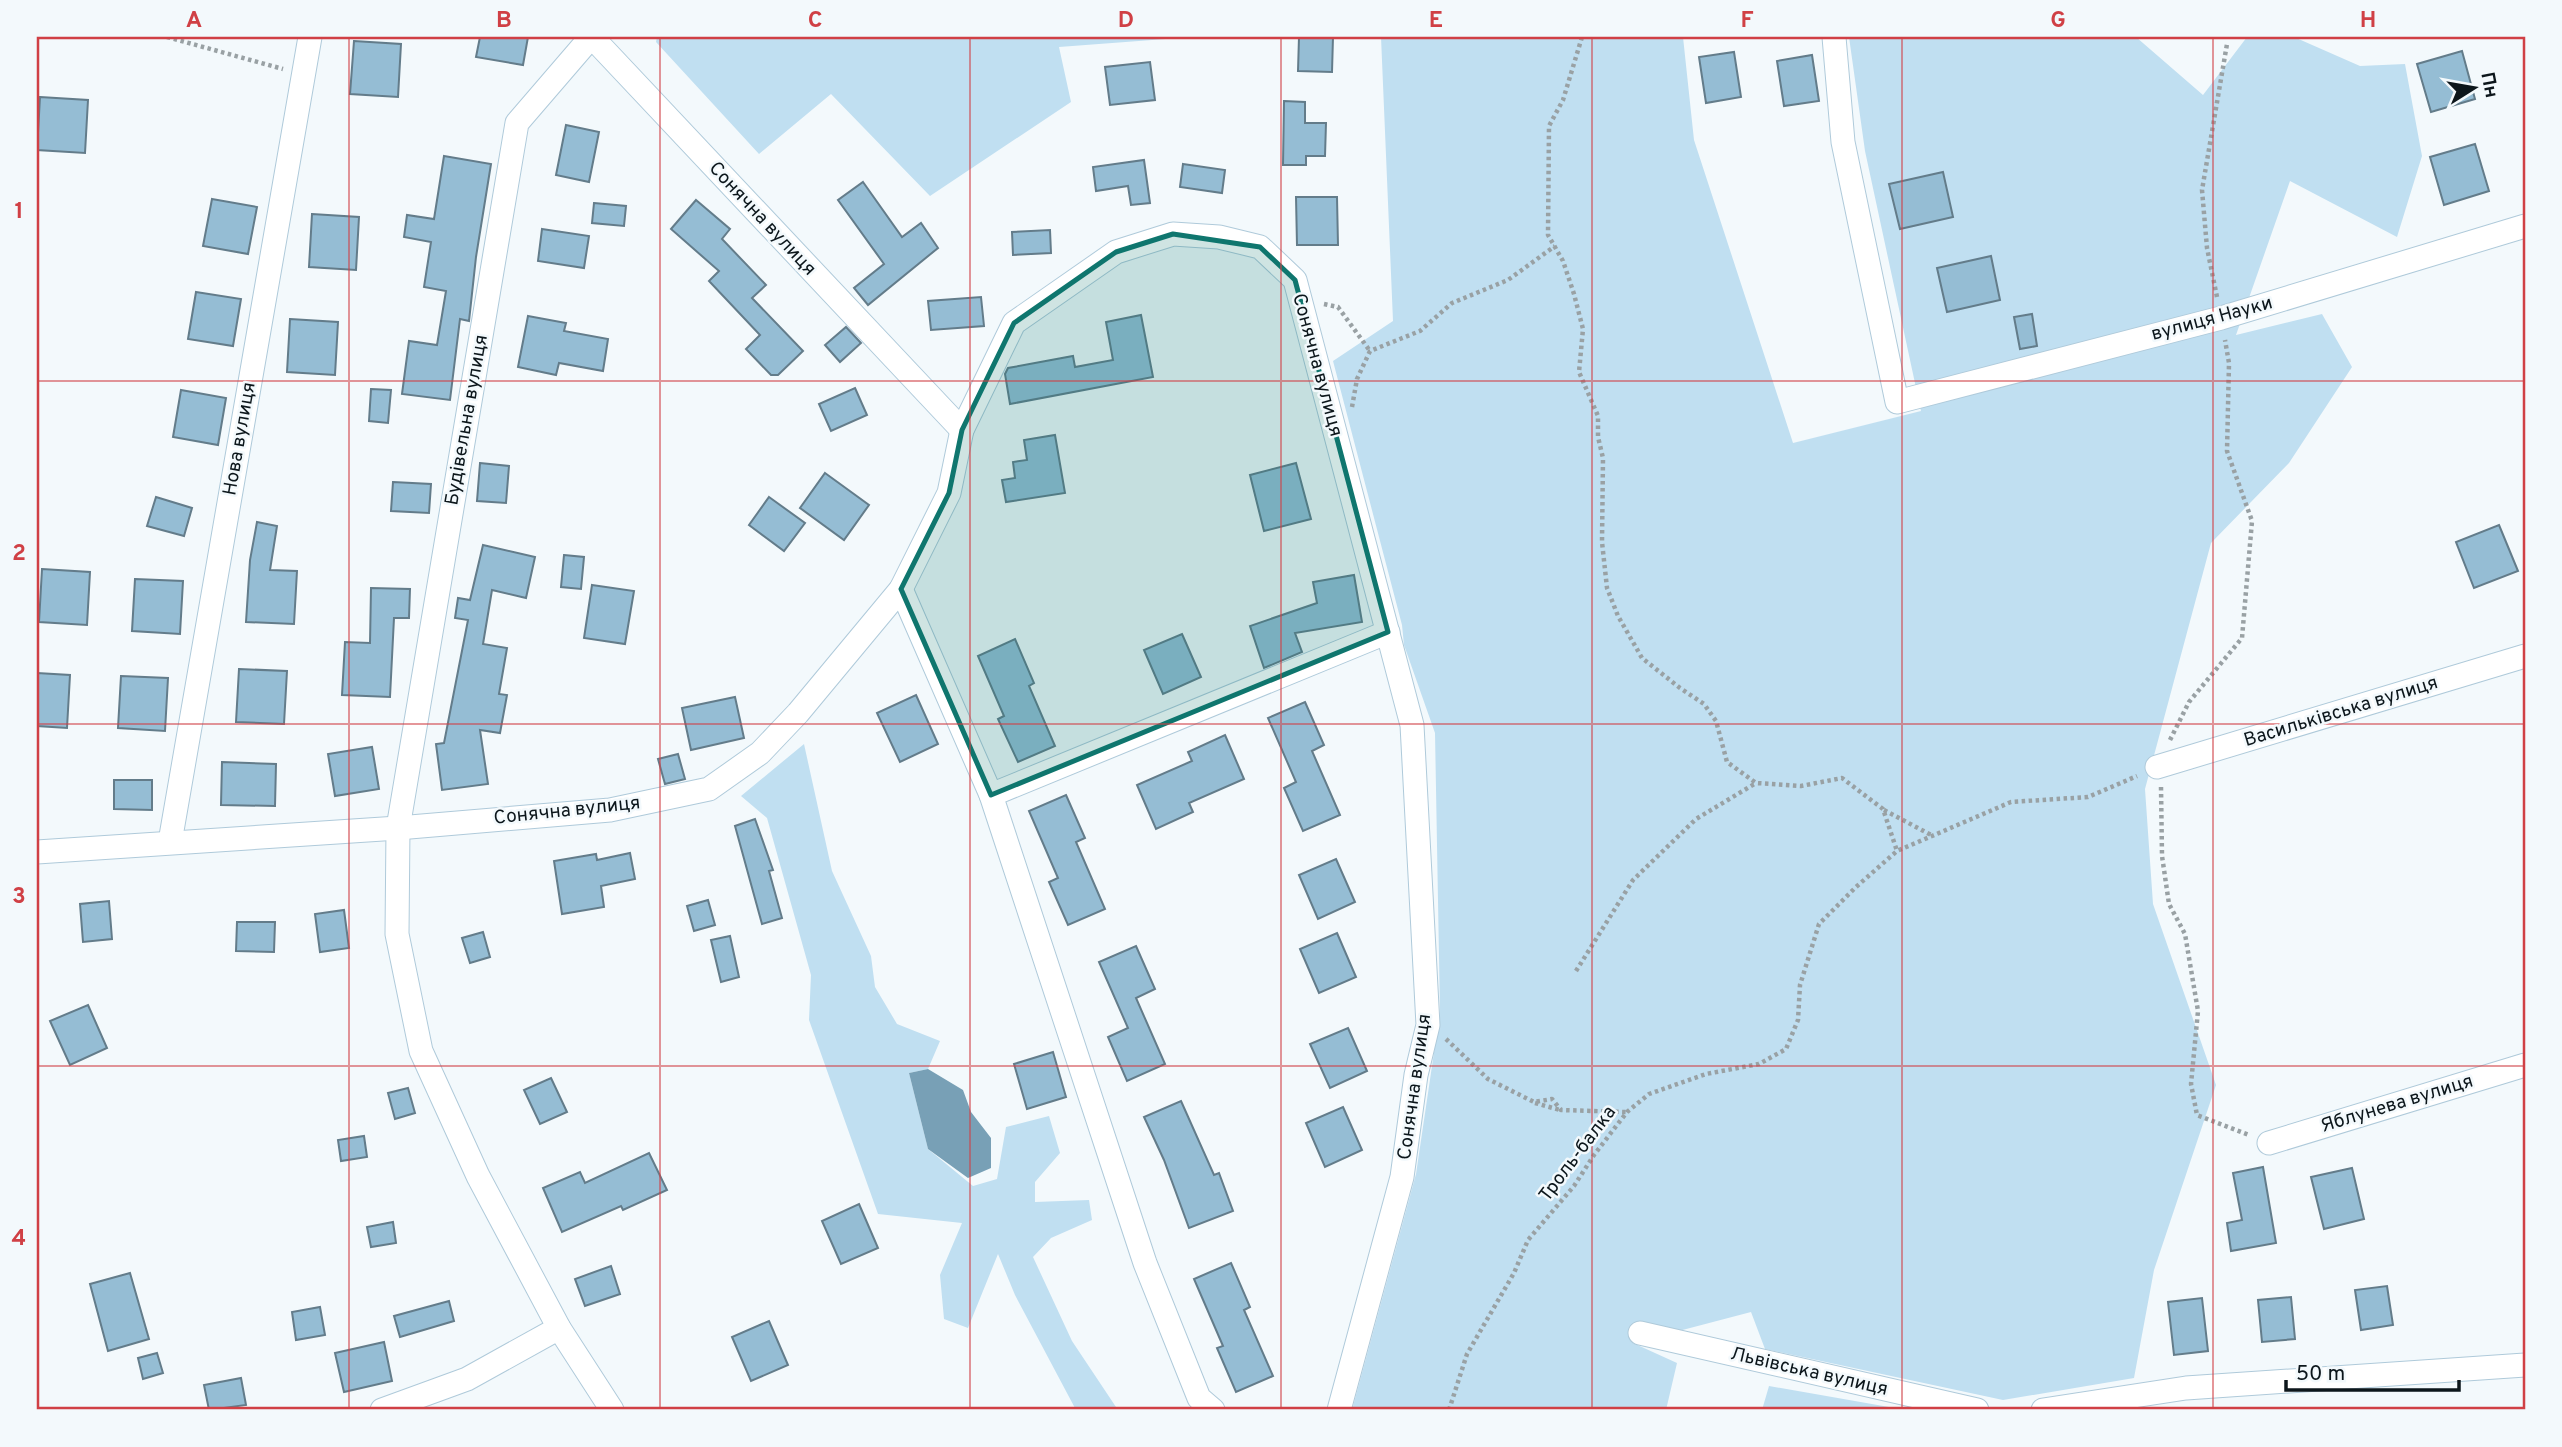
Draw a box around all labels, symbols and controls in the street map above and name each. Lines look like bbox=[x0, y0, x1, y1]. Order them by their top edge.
text: A bbox=[186, 7, 202, 36]
text: B bbox=[496, 7, 512, 36]
text: C bbox=[808, 7, 822, 36]
text: D bbox=[1118, 7, 1134, 36]
text: E bbox=[1429, 7, 1443, 36]
text: F bbox=[1740, 7, 1754, 36]
text: G bbox=[2050, 7, 2066, 36]
text: H bbox=[2360, 7, 2376, 36]
north arrow bbox=[2440, 52, 2510, 122]
text: Пн bbox=[2474, 70, 2503, 100]
street label: Сонячна вулиця bbox=[703, 157, 821, 281]
text: 1 bbox=[14, 198, 24, 227]
street label: Сонячна вулиця bbox=[1286, 291, 1348, 439]
street label: вулиця Науки bbox=[2149, 291, 2275, 347]
street label: Будівельна вулиця bbox=[440, 333, 494, 507]
street label: Нова вулиця bbox=[218, 380, 262, 498]
text: 2 bbox=[12, 540, 26, 569]
street label: Васильківська вулиця bbox=[2241, 671, 2441, 753]
street label: Сонячна вулиця bbox=[493, 791, 641, 831]
text: 3 bbox=[12, 883, 26, 912]
street label: Сонячна вулиця bbox=[1393, 1012, 1437, 1162]
street label: Яблунева вулиця bbox=[2318, 1069, 2476, 1139]
street label: Троль-балка bbox=[1534, 1101, 1622, 1207]
text: 4 bbox=[12, 1225, 26, 1254]
street label: Львівська вулиця bbox=[1728, 1342, 1890, 1402]
scale bar bbox=[2286, 1349, 2459, 1393]
text: 50 m bbox=[2296, 1361, 2345, 1388]

